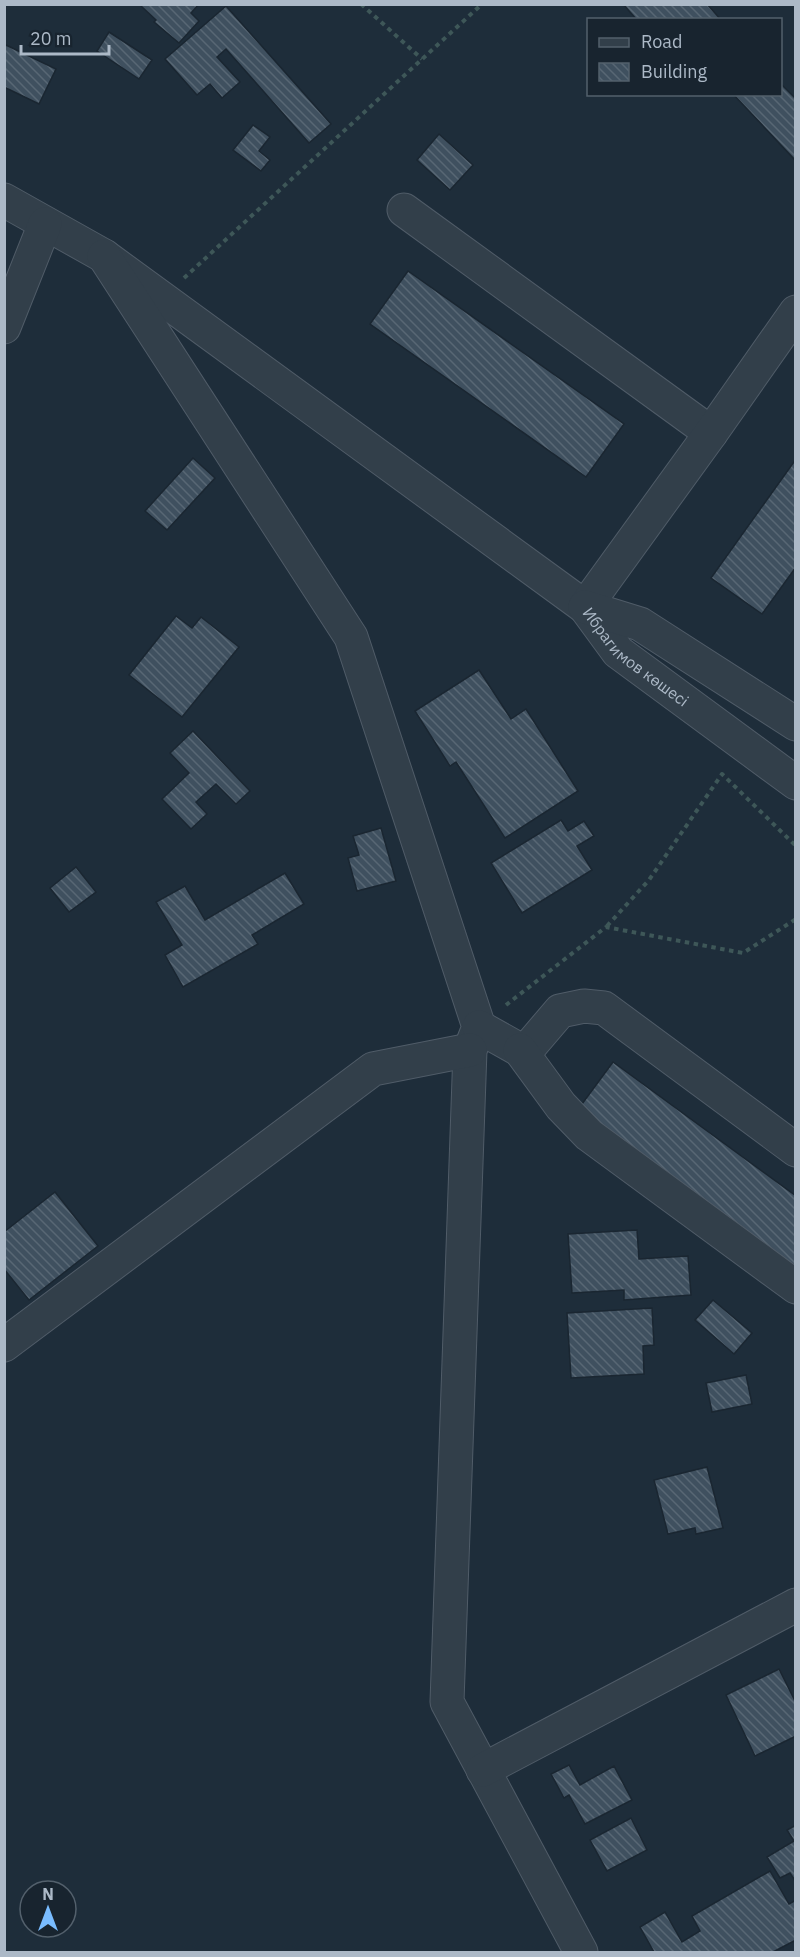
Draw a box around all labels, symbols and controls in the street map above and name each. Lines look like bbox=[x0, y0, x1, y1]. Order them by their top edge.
scale bar bbox=[21, 18, 110, 56]
legend bbox=[587, 18, 782, 96]
text: 20 m bbox=[30, 27, 72, 50]
text: Road bbox=[641, 30, 682, 53]
text: Building bbox=[641, 60, 708, 83]
street label: Ибрагимов көшесі bbox=[579, 603, 693, 711]
north arrow bbox=[18, 1879, 78, 1939]
text: N bbox=[42, 1884, 54, 1904]

